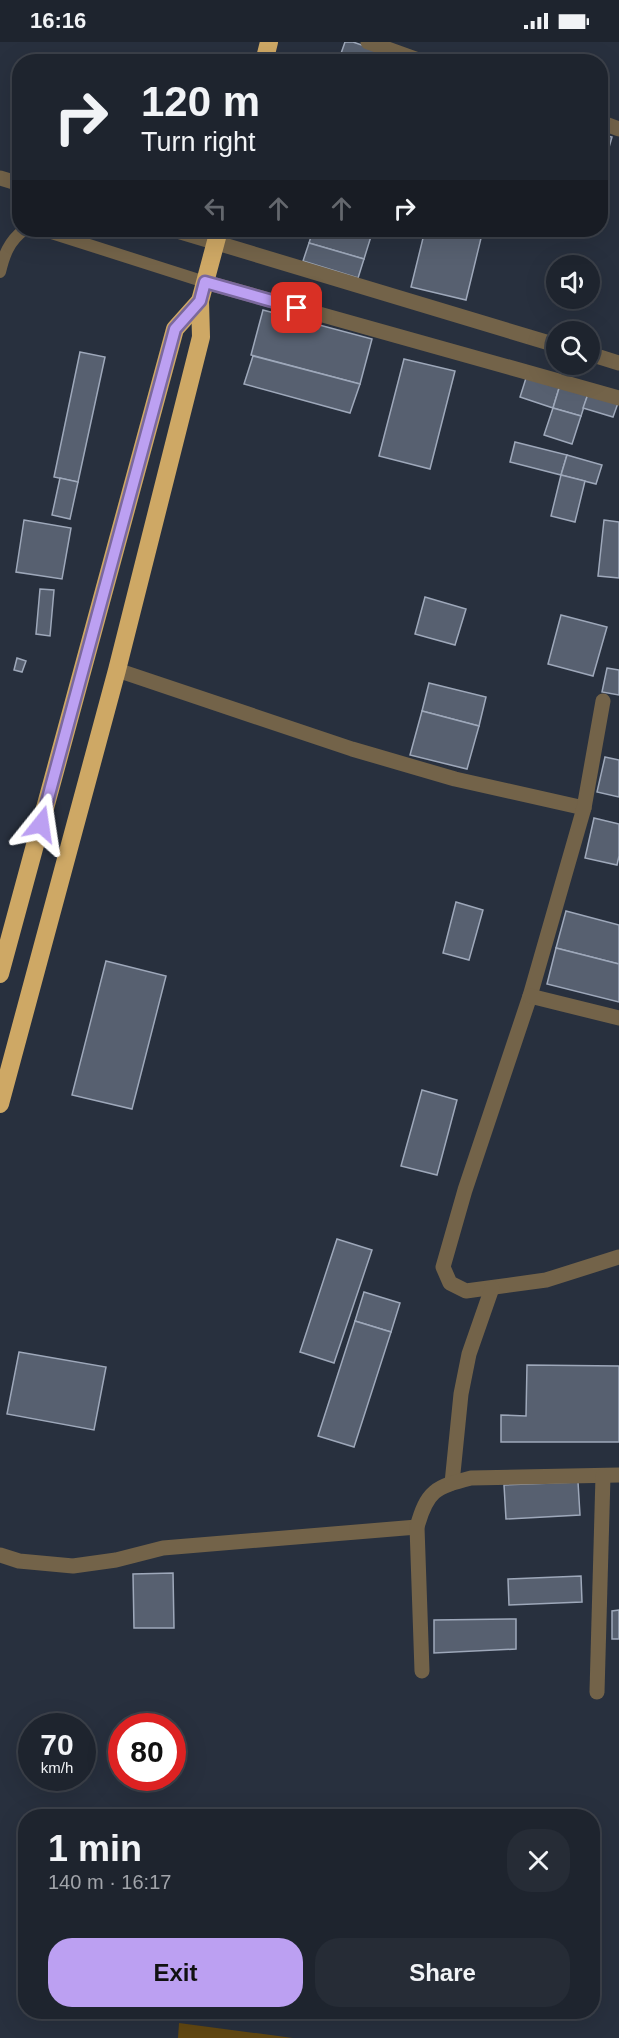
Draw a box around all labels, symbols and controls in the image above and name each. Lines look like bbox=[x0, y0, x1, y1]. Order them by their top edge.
text: 16:16 bbox=[30, 8, 86, 33]
icon: right bbox=[42, 78, 120, 156]
text: 120 m bbox=[141, 78, 260, 125]
text: Turn right bbox=[141, 127, 256, 157]
icon: left bbox=[199, 192, 232, 225]
icon: ahead bbox=[262, 192, 295, 225]
icon: ahead bbox=[325, 192, 358, 225]
icon: right bbox=[388, 192, 421, 225]
map controls bbox=[546, 255, 600, 375]
button: sound bbox=[546, 255, 600, 309]
pin bbox=[271, 282, 322, 333]
icon: arrive bbox=[280, 291, 313, 324]
button: search bbox=[546, 321, 600, 375]
position arrow bbox=[9, 792, 73, 856]
speed limit sign: 80 bbox=[108, 1713, 186, 1791]
text: 70 bbox=[40, 1728, 74, 1761]
text: km/h bbox=[41, 1759, 73, 1776]
text: 1 min bbox=[48, 1828, 142, 1869]
button: close bbox=[507, 1829, 570, 1892]
text: 140 m · 16:17 bbox=[48, 1871, 171, 1893]
button: Exit bbox=[48, 1938, 303, 2007]
button: Share bbox=[315, 1938, 570, 2007]

